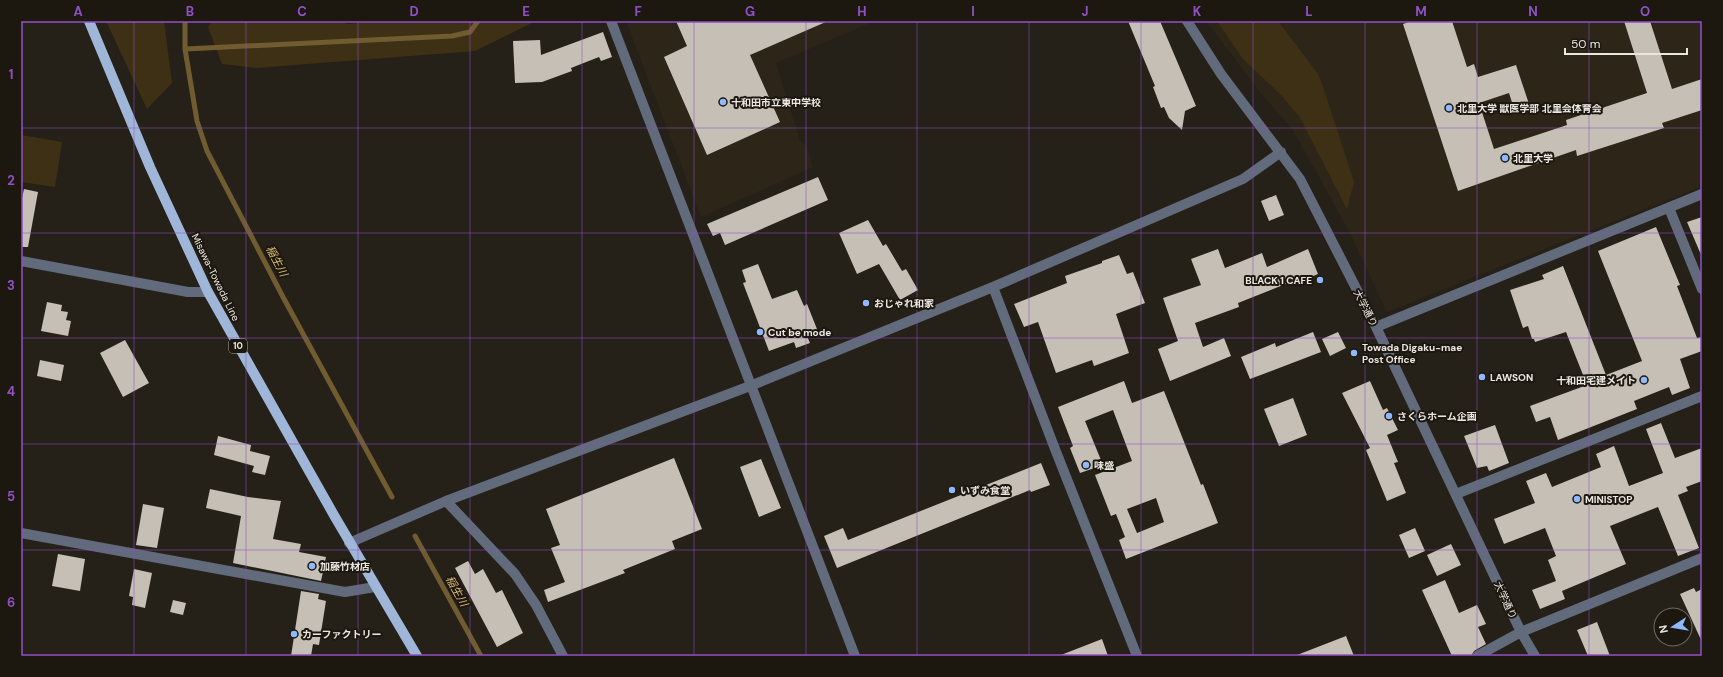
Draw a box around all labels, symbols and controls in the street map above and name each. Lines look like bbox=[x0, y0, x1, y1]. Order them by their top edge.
text: A bbox=[73, 3, 83, 20]
text: B bbox=[186, 3, 194, 20]
text: C bbox=[297, 3, 307, 20]
text: D bbox=[409, 3, 419, 20]
text: E bbox=[522, 3, 530, 20]
text: F bbox=[634, 3, 642, 20]
text: G bbox=[745, 3, 755, 20]
text: H bbox=[857, 3, 867, 20]
text: I bbox=[971, 3, 975, 20]
text: J bbox=[1081, 3, 1089, 20]
text: K bbox=[1193, 3, 1202, 20]
text: L bbox=[1305, 3, 1313, 20]
text: M bbox=[1415, 3, 1427, 20]
text: N bbox=[1528, 3, 1538, 20]
text: O bbox=[1640, 3, 1650, 20]
scale bar bbox=[1565, 30, 1687, 56]
text: 50 m bbox=[1571, 36, 1600, 52]
text: 1 bbox=[9, 66, 13, 83]
place label: 十和田市立東中学校 bbox=[731, 96, 821, 109]
marker: 十和田市立東中学校 bbox=[718, 97, 728, 107]
place label: 北里大学 獣医学部 北里会体育会 bbox=[1457, 102, 1602, 115]
marker: 北里大学 獣医学部 北里会体育会 bbox=[1444, 103, 1454, 113]
place label: 北里大学 bbox=[1513, 152, 1553, 165]
marker: 北里大学 bbox=[1500, 153, 1510, 163]
text: 2 bbox=[7, 172, 15, 189]
street label: Misawa-Towada Line bbox=[189, 231, 243, 323]
water label: 稲生川 bbox=[263, 243, 291, 280]
place label: BLACK 1 CAFE bbox=[1245, 274, 1312, 287]
marker: BLACK 1 CAFE bbox=[1315, 275, 1325, 285]
text: 3 bbox=[7, 277, 15, 294]
street label: 大学通り bbox=[1351, 287, 1380, 329]
place label: おじゃれ和家 bbox=[874, 297, 934, 310]
marker: おじゃれ和家 bbox=[861, 298, 871, 308]
place label: Cut be mode bbox=[768, 326, 831, 339]
marker: Cut be mode bbox=[755, 327, 765, 337]
road number: 10 bbox=[229, 339, 247, 353]
place label: Towada Digaku-mae Post Office bbox=[1362, 341, 1462, 366]
marker: Towada Digaku-mae Post Office bbox=[1349, 348, 1359, 358]
place label: LAWSON bbox=[1490, 371, 1533, 384]
marker: LAWSON bbox=[1477, 372, 1487, 382]
place label: 十和田宅建メイト bbox=[1556, 374, 1636, 387]
marker: 十和田宅建メイト bbox=[1639, 375, 1649, 385]
text: 4 bbox=[7, 383, 15, 400]
place label: さくらホーム企画 bbox=[1397, 410, 1477, 423]
marker: さくらホーム企画 bbox=[1384, 411, 1394, 421]
place label: 味盛 bbox=[1094, 459, 1114, 472]
marker: 味盛 bbox=[1081, 460, 1091, 470]
place label: いずみ食堂 bbox=[960, 484, 1010, 497]
marker: いずみ食堂 bbox=[947, 485, 957, 495]
text: 5 bbox=[7, 488, 15, 505]
place label: MINISTOP bbox=[1585, 493, 1632, 506]
marker: MINISTOP bbox=[1572, 494, 1582, 504]
place label: 加藤竹材店 bbox=[320, 560, 370, 573]
marker: 加藤竹材店 bbox=[307, 561, 317, 571]
water label: 稲生川 bbox=[443, 573, 472, 610]
street label: 大学通り bbox=[1491, 579, 1520, 621]
text: 6 bbox=[7, 594, 15, 611]
north arrow bbox=[1653, 607, 1693, 647]
text: N bbox=[1656, 624, 1671, 634]
place label: カーファクトリー bbox=[302, 628, 381, 641]
marker: カーファクトリー bbox=[289, 629, 299, 639]

